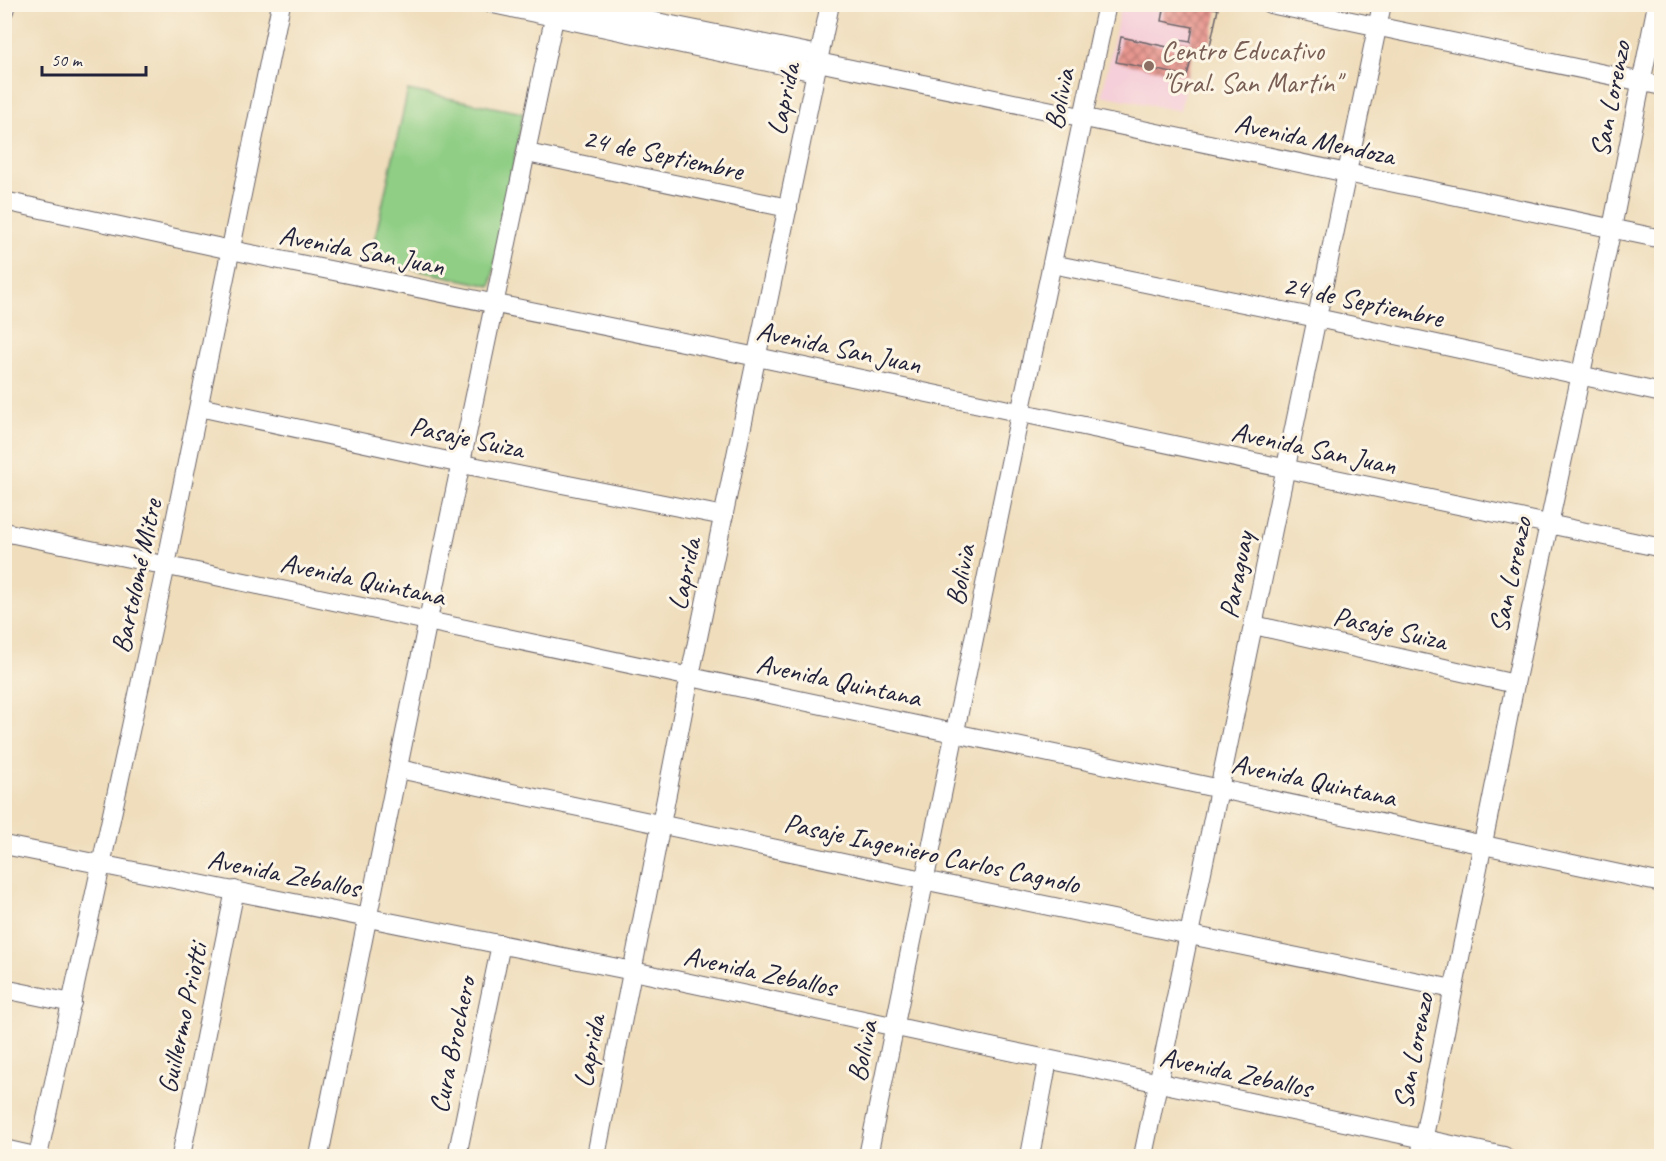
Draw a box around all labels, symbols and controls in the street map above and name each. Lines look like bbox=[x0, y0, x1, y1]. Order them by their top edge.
place label: Centro Educativo "Gral. San Martín" bbox=[1161, 33, 1346, 100]
street label: San Lorenzo bbox=[1582, 36, 1639, 160]
scale bar bbox=[42, 39, 146, 77]
text: 50 m bbox=[51, 49, 84, 71]
street label: Laprida bbox=[758, 57, 808, 138]
marker: Centro Educativo "Gral. San Martín" bbox=[1142, 59, 1156, 73]
street label: Bolivia bbox=[1036, 64, 1083, 133]
street label: Avenida Mendoza bbox=[1232, 105, 1401, 174]
street label: 24 de Septiembre bbox=[580, 120, 748, 188]
street label: Avenida San Juan bbox=[277, 217, 448, 283]
street label: 24 de Septiembre bbox=[1280, 267, 1448, 335]
street label: Avenida San Juan bbox=[754, 312, 925, 382]
street label: Pasaje Suiza bbox=[407, 408, 530, 467]
street label: Avenida San Juan bbox=[1229, 413, 1400, 483]
street label: Bartolomé Mitre bbox=[103, 494, 170, 656]
street label: San Lorenzo bbox=[1481, 512, 1540, 636]
street label: Paraguay bbox=[1210, 526, 1262, 621]
street label: Laprida bbox=[659, 532, 709, 613]
street label: Bolivia bbox=[937, 540, 983, 608]
street label: Avenida Quintana bbox=[278, 544, 450, 614]
street label: Pasaje Suiza bbox=[1330, 598, 1453, 659]
street label: Avenida Quintana bbox=[754, 645, 926, 715]
street label: Avenida Quintana bbox=[1229, 745, 1401, 815]
street label: Pasaje Ingeniero Carlos Cagnolo bbox=[781, 805, 1085, 902]
street label: Avenida Zeballos bbox=[205, 841, 365, 905]
street label: Guillermo Priotti bbox=[149, 936, 216, 1096]
street label: Avenida Zeballos bbox=[681, 938, 841, 1005]
street label: Cura Brochero bbox=[421, 971, 484, 1116]
street label: San Lorenzo bbox=[1385, 988, 1442, 1112]
street label: Laprida bbox=[565, 1010, 614, 1090]
street label: Bolivia bbox=[839, 1016, 886, 1085]
street label: Avenida Zeballos bbox=[1157, 1039, 1317, 1106]

